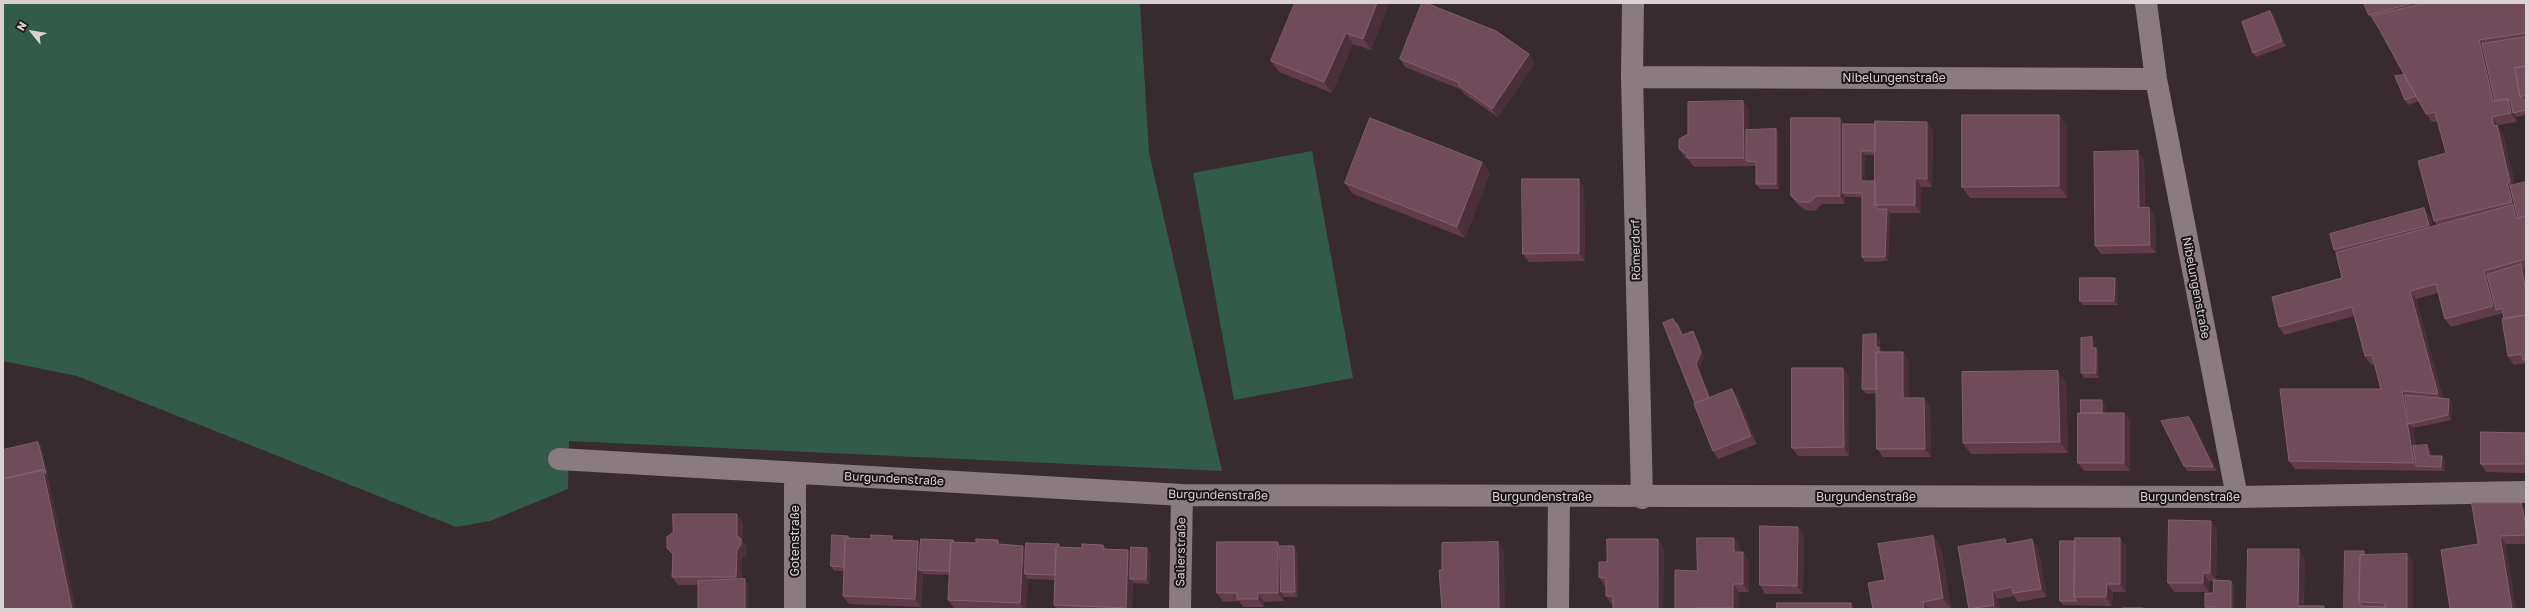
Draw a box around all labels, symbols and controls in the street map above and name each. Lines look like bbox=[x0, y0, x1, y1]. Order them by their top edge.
north arrow bbox=[12, 12, 52, 52]
text: N bbox=[13, 19, 29, 33]
street label: Nibelungenstraße bbox=[1842, 71, 1946, 85]
street label: Römerdorf bbox=[1628, 219, 1644, 281]
street label: Nibelungenstraße bbox=[2179, 236, 2213, 340]
street label: Burgundenstraße bbox=[844, 469, 944, 489]
street label: Burgundenstraße bbox=[1168, 487, 1268, 503]
street label: Burgundenstraße bbox=[1492, 490, 1592, 504]
street label: Burgundenstraße bbox=[1816, 490, 1916, 504]
street label: Burgundenstraße bbox=[2140, 490, 2240, 504]
street label: Gotenstraße bbox=[788, 505, 802, 577]
street label: Salierstraße bbox=[1173, 517, 1189, 587]

